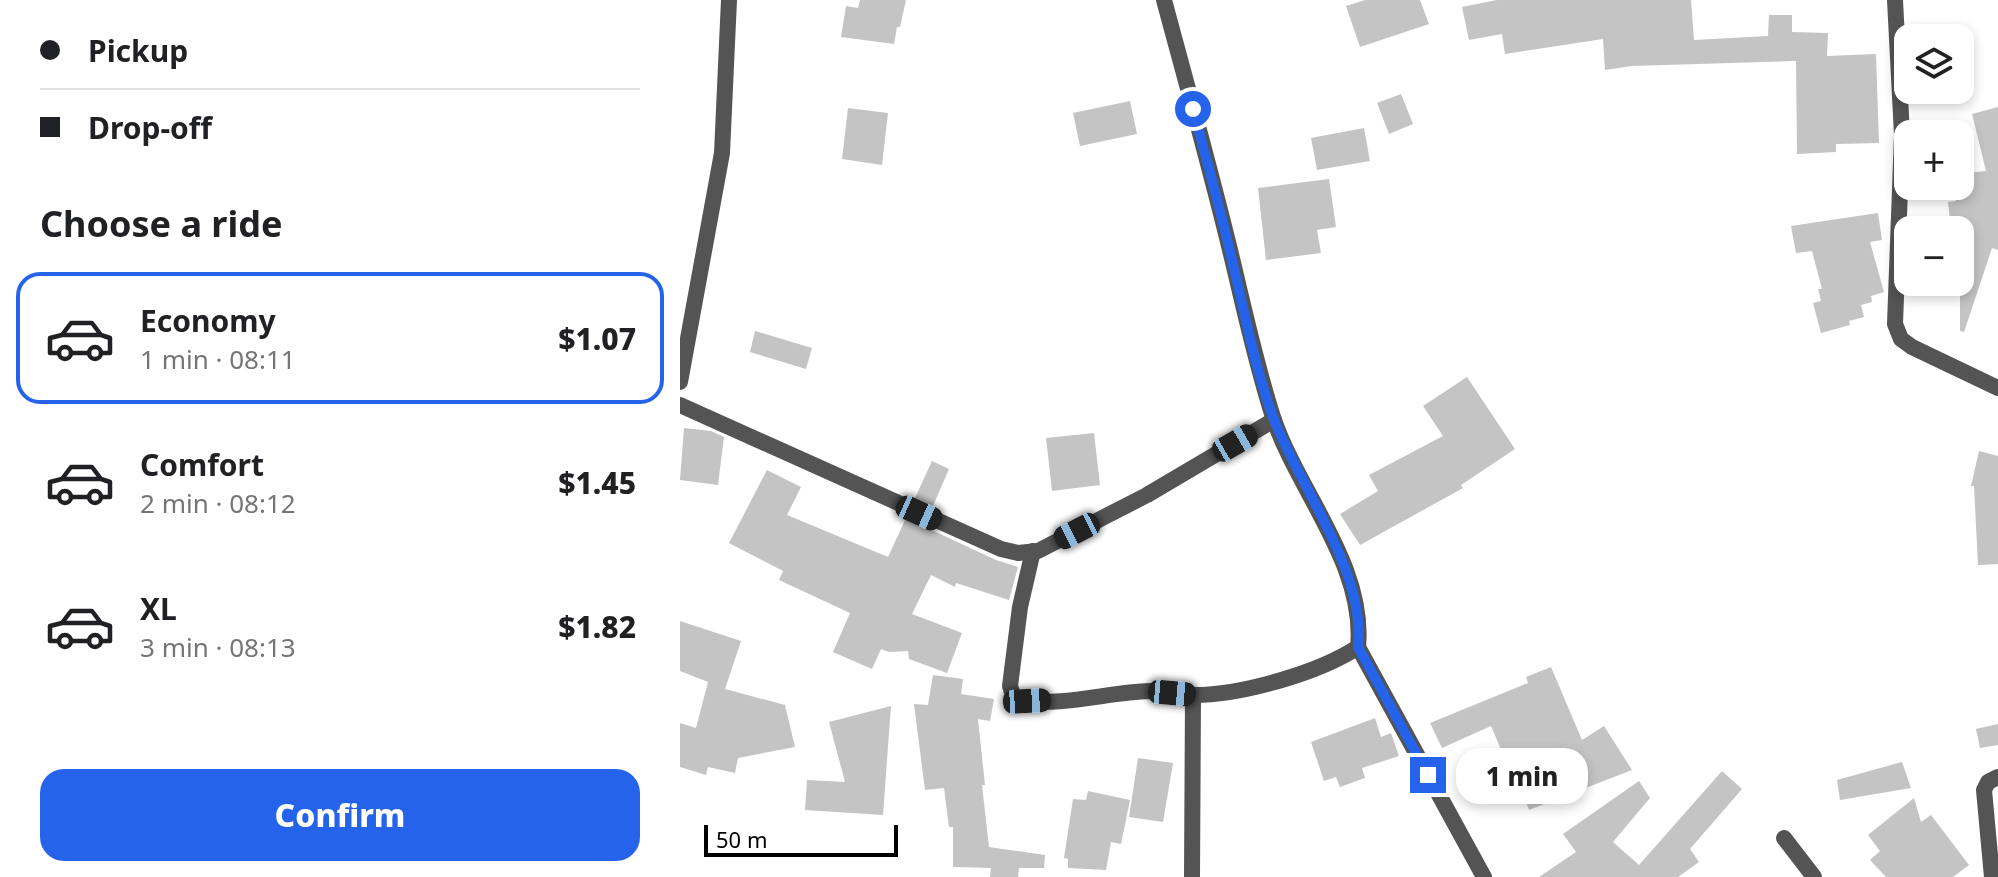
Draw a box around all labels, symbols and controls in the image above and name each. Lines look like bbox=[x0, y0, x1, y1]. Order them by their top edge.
map controls bbox=[1894, 24, 1974, 296]
button: layers bbox=[1894, 24, 1974, 104]
text: Pickup bbox=[88, 30, 188, 71]
route start bbox=[1175, 91, 1211, 127]
text: Drop-off bbox=[88, 107, 212, 148]
button: + bbox=[1894, 120, 1974, 200]
text: Choose a ride bbox=[40, 199, 282, 248]
button: − bbox=[1894, 216, 1974, 296]
text: Economy bbox=[140, 300, 276, 341]
icon: car bbox=[44, 302, 116, 374]
text: $1.07 bbox=[558, 318, 636, 359]
text: 1 min · 08:11 bbox=[140, 341, 296, 377]
car bbox=[1208, 421, 1262, 465]
text: Comfort bbox=[140, 444, 264, 485]
icon: car bbox=[44, 446, 116, 518]
text: $1.45 bbox=[558, 462, 636, 503]
text: 2 min · 08:12 bbox=[140, 485, 296, 521]
car bbox=[892, 492, 946, 534]
car bbox=[1050, 509, 1104, 553]
text: XL bbox=[140, 588, 177, 629]
icon: car bbox=[44, 590, 116, 662]
text: $1.82 bbox=[558, 606, 636, 647]
text: 3 min · 08:13 bbox=[140, 629, 296, 665]
car bbox=[1147, 679, 1197, 707]
car bbox=[1002, 688, 1052, 714]
callout: 1 min bbox=[1456, 747, 1588, 803]
route end bbox=[1410, 757, 1446, 793]
text: 1 min bbox=[1486, 758, 1558, 794]
button: Confirm bbox=[40, 769, 640, 861]
scale bar bbox=[704, 821, 898, 857]
text: 50 m bbox=[716, 824, 767, 854]

